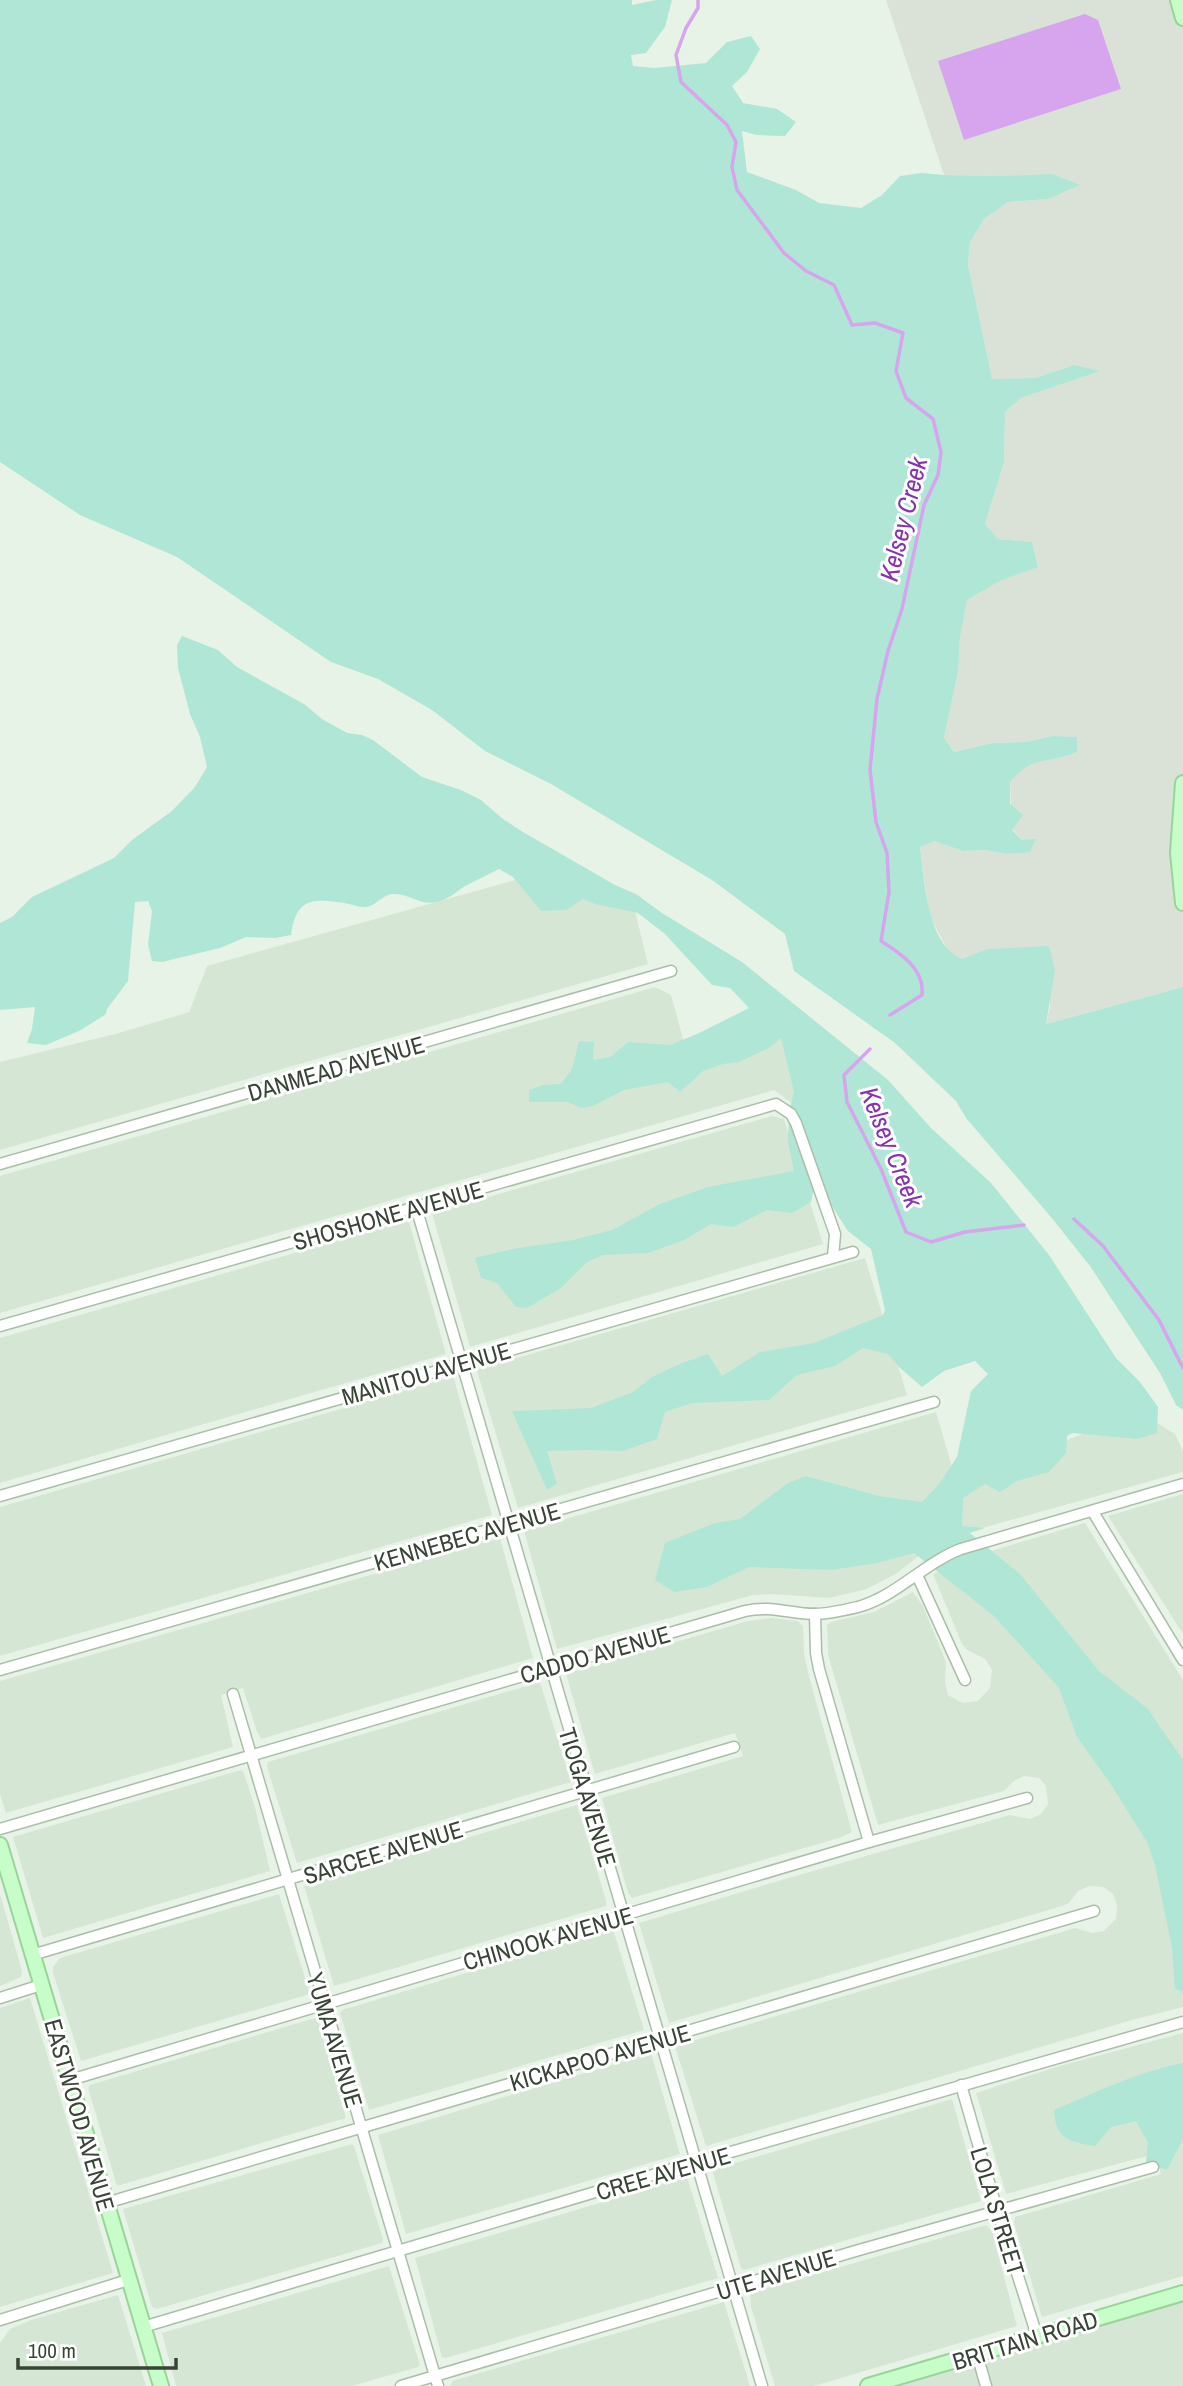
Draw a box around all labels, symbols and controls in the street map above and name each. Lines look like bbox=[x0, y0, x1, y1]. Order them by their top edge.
water label: Kelsey Creek bbox=[871, 452, 936, 585]
street label: DANMEAD AVENUE bbox=[244, 1027, 428, 1109]
water label: Kelsey Creek bbox=[852, 1082, 932, 1214]
street label: SHOSHONE AVENUE bbox=[289, 1173, 487, 1257]
street label: MANITOU AVENUE bbox=[338, 1334, 514, 1412]
street label: KENNEBEC AVENUE bbox=[370, 1494, 564, 1578]
street label: CADDO AVENUE bbox=[516, 1617, 674, 1691]
street label: TIOGA AVENUE bbox=[552, 1723, 624, 1871]
street label: SARCEE AVENUE bbox=[300, 1813, 466, 1891]
street label: CHINOOK AVENUE bbox=[459, 1898, 637, 1978]
street label: YUMA AVENUE bbox=[299, 1969, 371, 2111]
street label: EASTWOOD AVENUE bbox=[37, 2015, 123, 2215]
street label: KICKAPOO AVENUE bbox=[506, 2016, 694, 2098]
street label: CREE AVENUE bbox=[592, 2139, 734, 2207]
street label: LOLA STREET bbox=[963, 2143, 1033, 2279]
street label: UTE AVENUE bbox=[712, 2241, 840, 2307]
street label: BRITTAIN ROAD bbox=[948, 2303, 1102, 2377]
scale bar bbox=[18, 2326, 175, 2370]
text: 100 m bbox=[28, 2336, 76, 2365]

